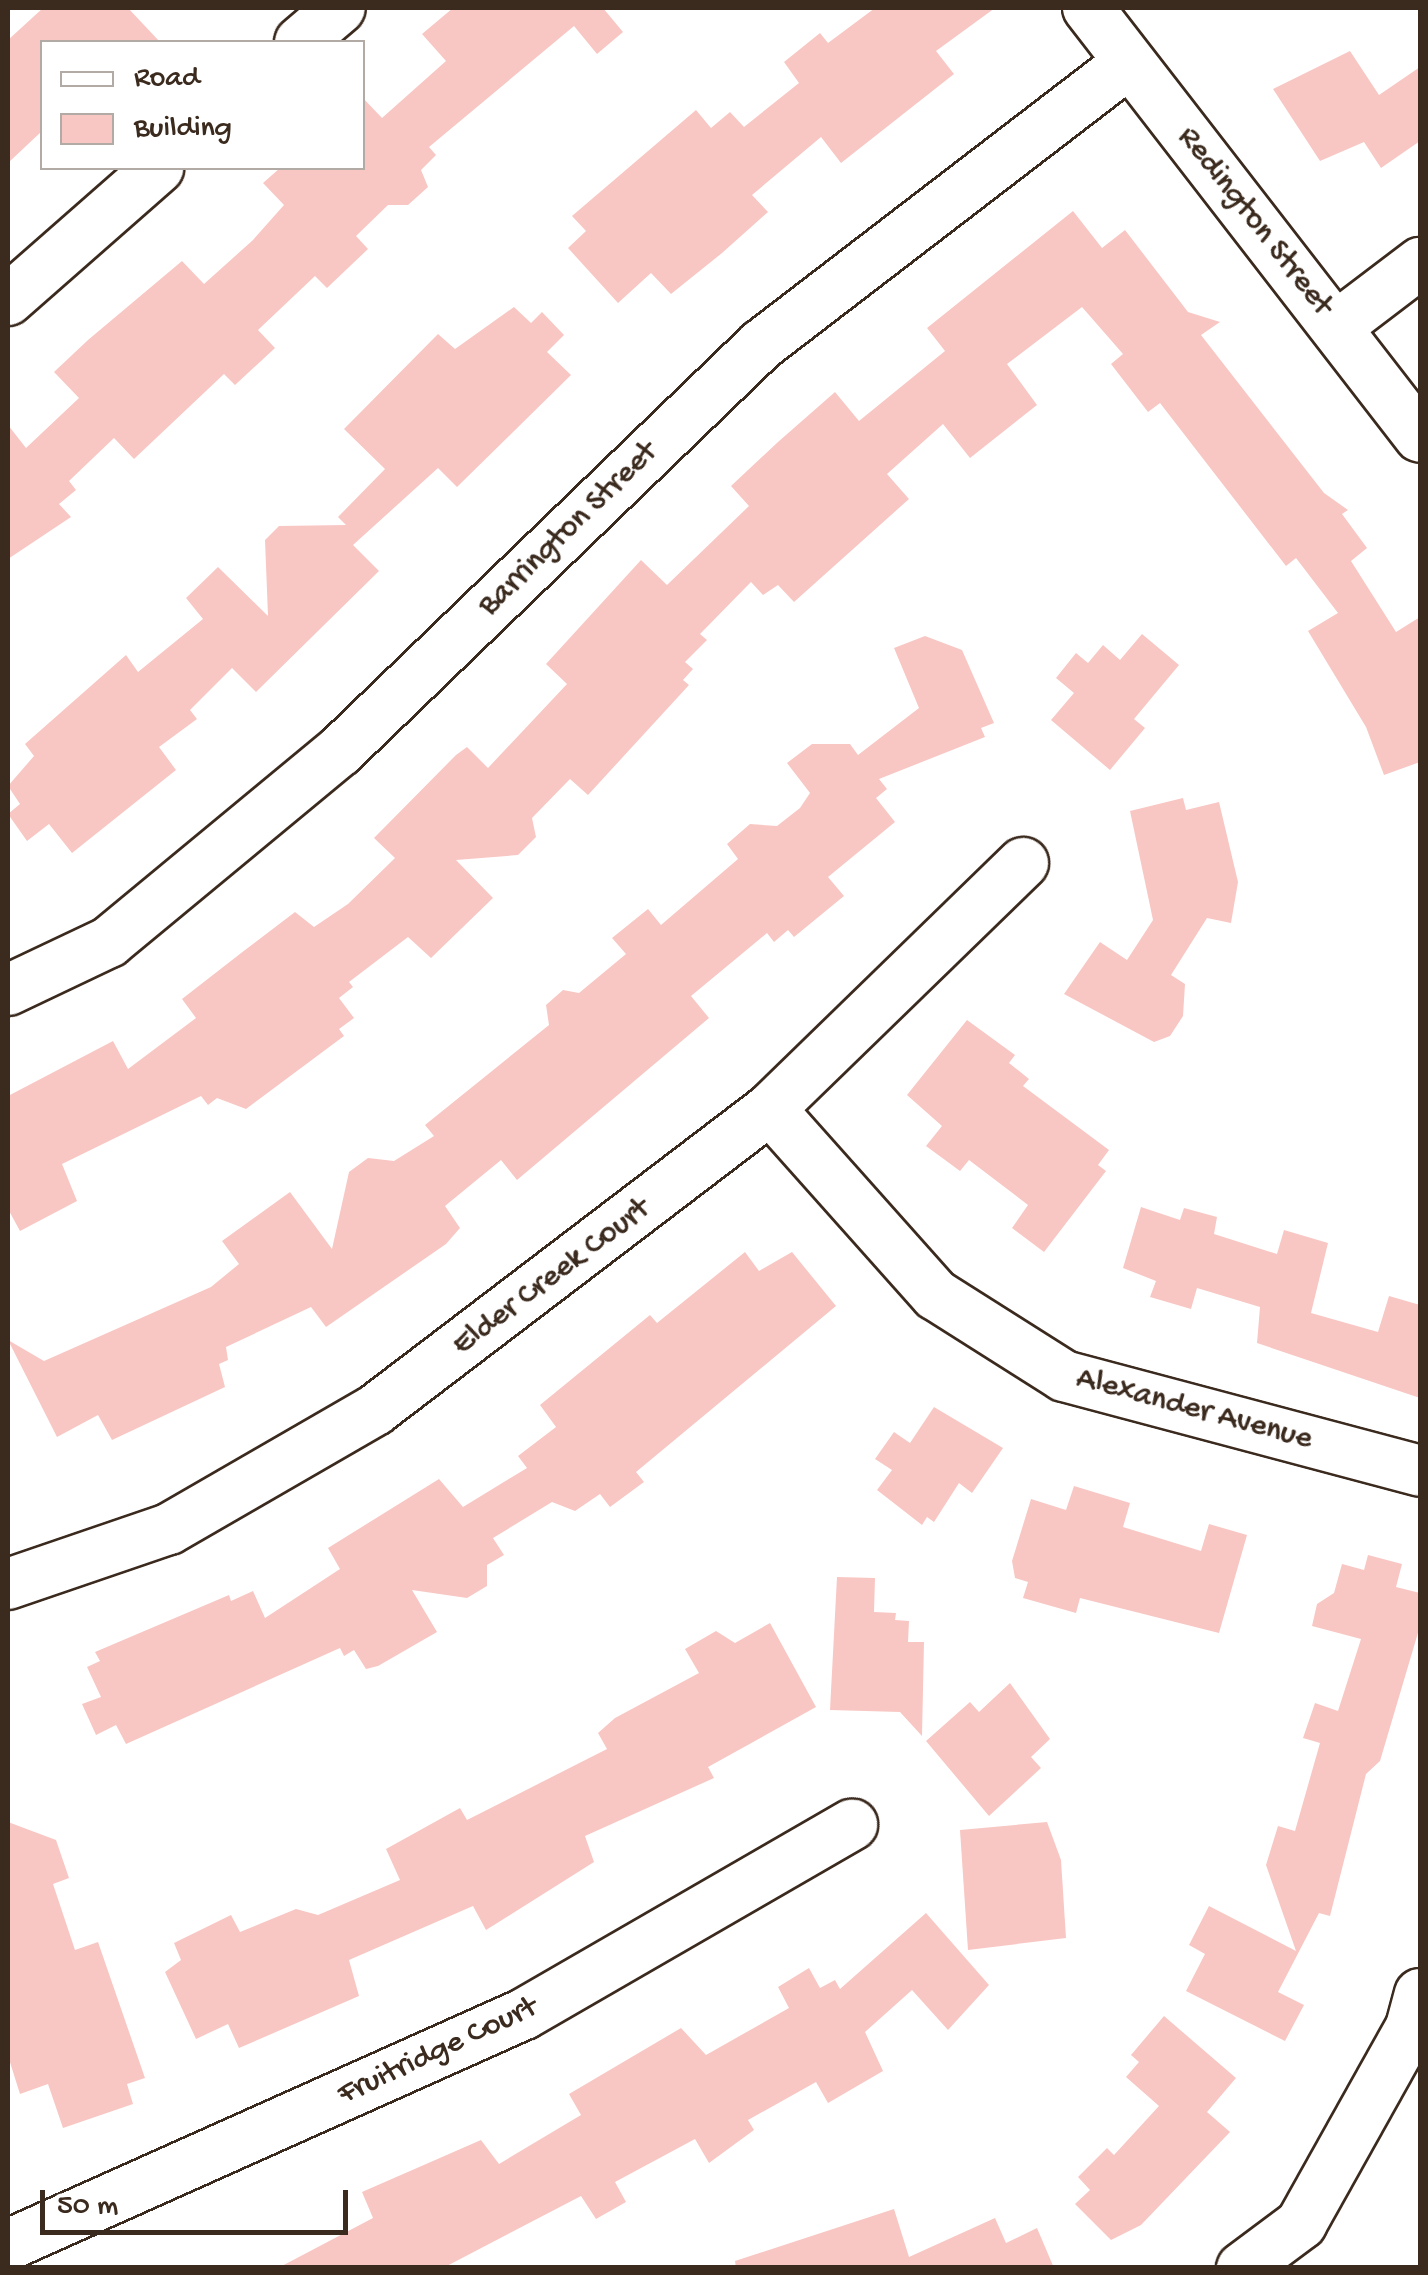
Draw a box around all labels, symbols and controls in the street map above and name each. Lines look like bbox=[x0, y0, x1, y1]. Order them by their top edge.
legend bbox=[40, 40, 365, 170]
text: Road bbox=[134, 62, 200, 97]
text: Building bbox=[134, 112, 232, 147]
street label: Redington Street bbox=[1168, 119, 1340, 325]
street label: Barrington Street bbox=[471, 435, 667, 625]
street label: Elder Creek Court bbox=[445, 1191, 659, 1365]
street label: Alexander Avenue bbox=[1072, 1360, 1316, 1460]
street label: Fruitridge Court bbox=[332, 1989, 544, 2115]
scale bar bbox=[45, 2170, 352, 2232]
text: 50 m bbox=[57, 2190, 118, 2225]

